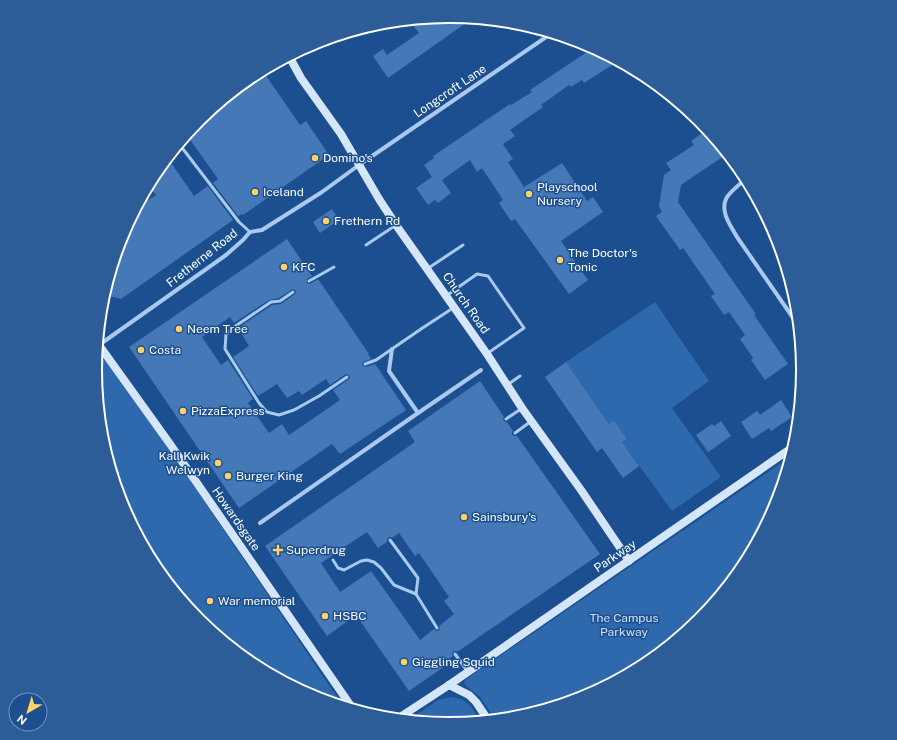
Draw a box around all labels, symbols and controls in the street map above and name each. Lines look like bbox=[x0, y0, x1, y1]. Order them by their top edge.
street label: Longcroft Lane bbox=[411, 62, 489, 120]
place label: Domino's bbox=[323, 151, 373, 165]
marker: Domino's bbox=[310, 153, 320, 163]
place label: Playschool Nursery bbox=[537, 180, 598, 208]
place label: Iceland bbox=[263, 185, 304, 199]
marker: Iceland bbox=[250, 187, 260, 197]
marker: Playschool Nursery bbox=[524, 189, 534, 199]
place label: Frethern Rd bbox=[334, 214, 400, 228]
marker: Frethern Rd bbox=[321, 216, 331, 226]
street label: Fretherne Road bbox=[164, 226, 240, 290]
place label: The Doctor's Tonic bbox=[568, 246, 637, 274]
marker: The Doctor's Tonic bbox=[555, 255, 565, 265]
place label: KFC bbox=[292, 260, 316, 274]
marker: KFC bbox=[279, 262, 289, 272]
street label: Church Road bbox=[440, 270, 492, 336]
place label: Neem Tree bbox=[187, 322, 248, 336]
marker: Neem Tree bbox=[174, 324, 184, 334]
place label: Costa bbox=[149, 343, 181, 357]
marker: Costa bbox=[136, 345, 146, 355]
place label: PizzaExpress bbox=[191, 404, 265, 418]
marker: PizzaExpress bbox=[178, 406, 188, 416]
place label: Kall Kwik Welwyn bbox=[158, 449, 210, 477]
marker: Kall Kwik Welwyn bbox=[213, 458, 223, 468]
place label: Burger King bbox=[236, 469, 303, 483]
marker: Burger King bbox=[223, 471, 233, 481]
street label: Howardsgate bbox=[209, 484, 263, 554]
place label: Sainsbury's bbox=[472, 510, 536, 524]
marker: Sainsbury's bbox=[459, 512, 469, 522]
street label: Parkway bbox=[591, 537, 639, 575]
place label: Superdrug bbox=[286, 543, 346, 557]
marker: Superdrug bbox=[273, 545, 283, 555]
place label: War memorial bbox=[218, 594, 296, 608]
marker: War memorial bbox=[205, 596, 215, 606]
place label: HSBC bbox=[333, 609, 366, 623]
marker: HSBC bbox=[320, 611, 330, 621]
park label: The Campus Parkway bbox=[589, 611, 659, 639]
place label: Giggling Squid bbox=[412, 655, 495, 669]
marker: Giggling Squid bbox=[399, 657, 409, 667]
north arrow bbox=[8, 692, 48, 732]
text: N bbox=[15, 713, 29, 727]

